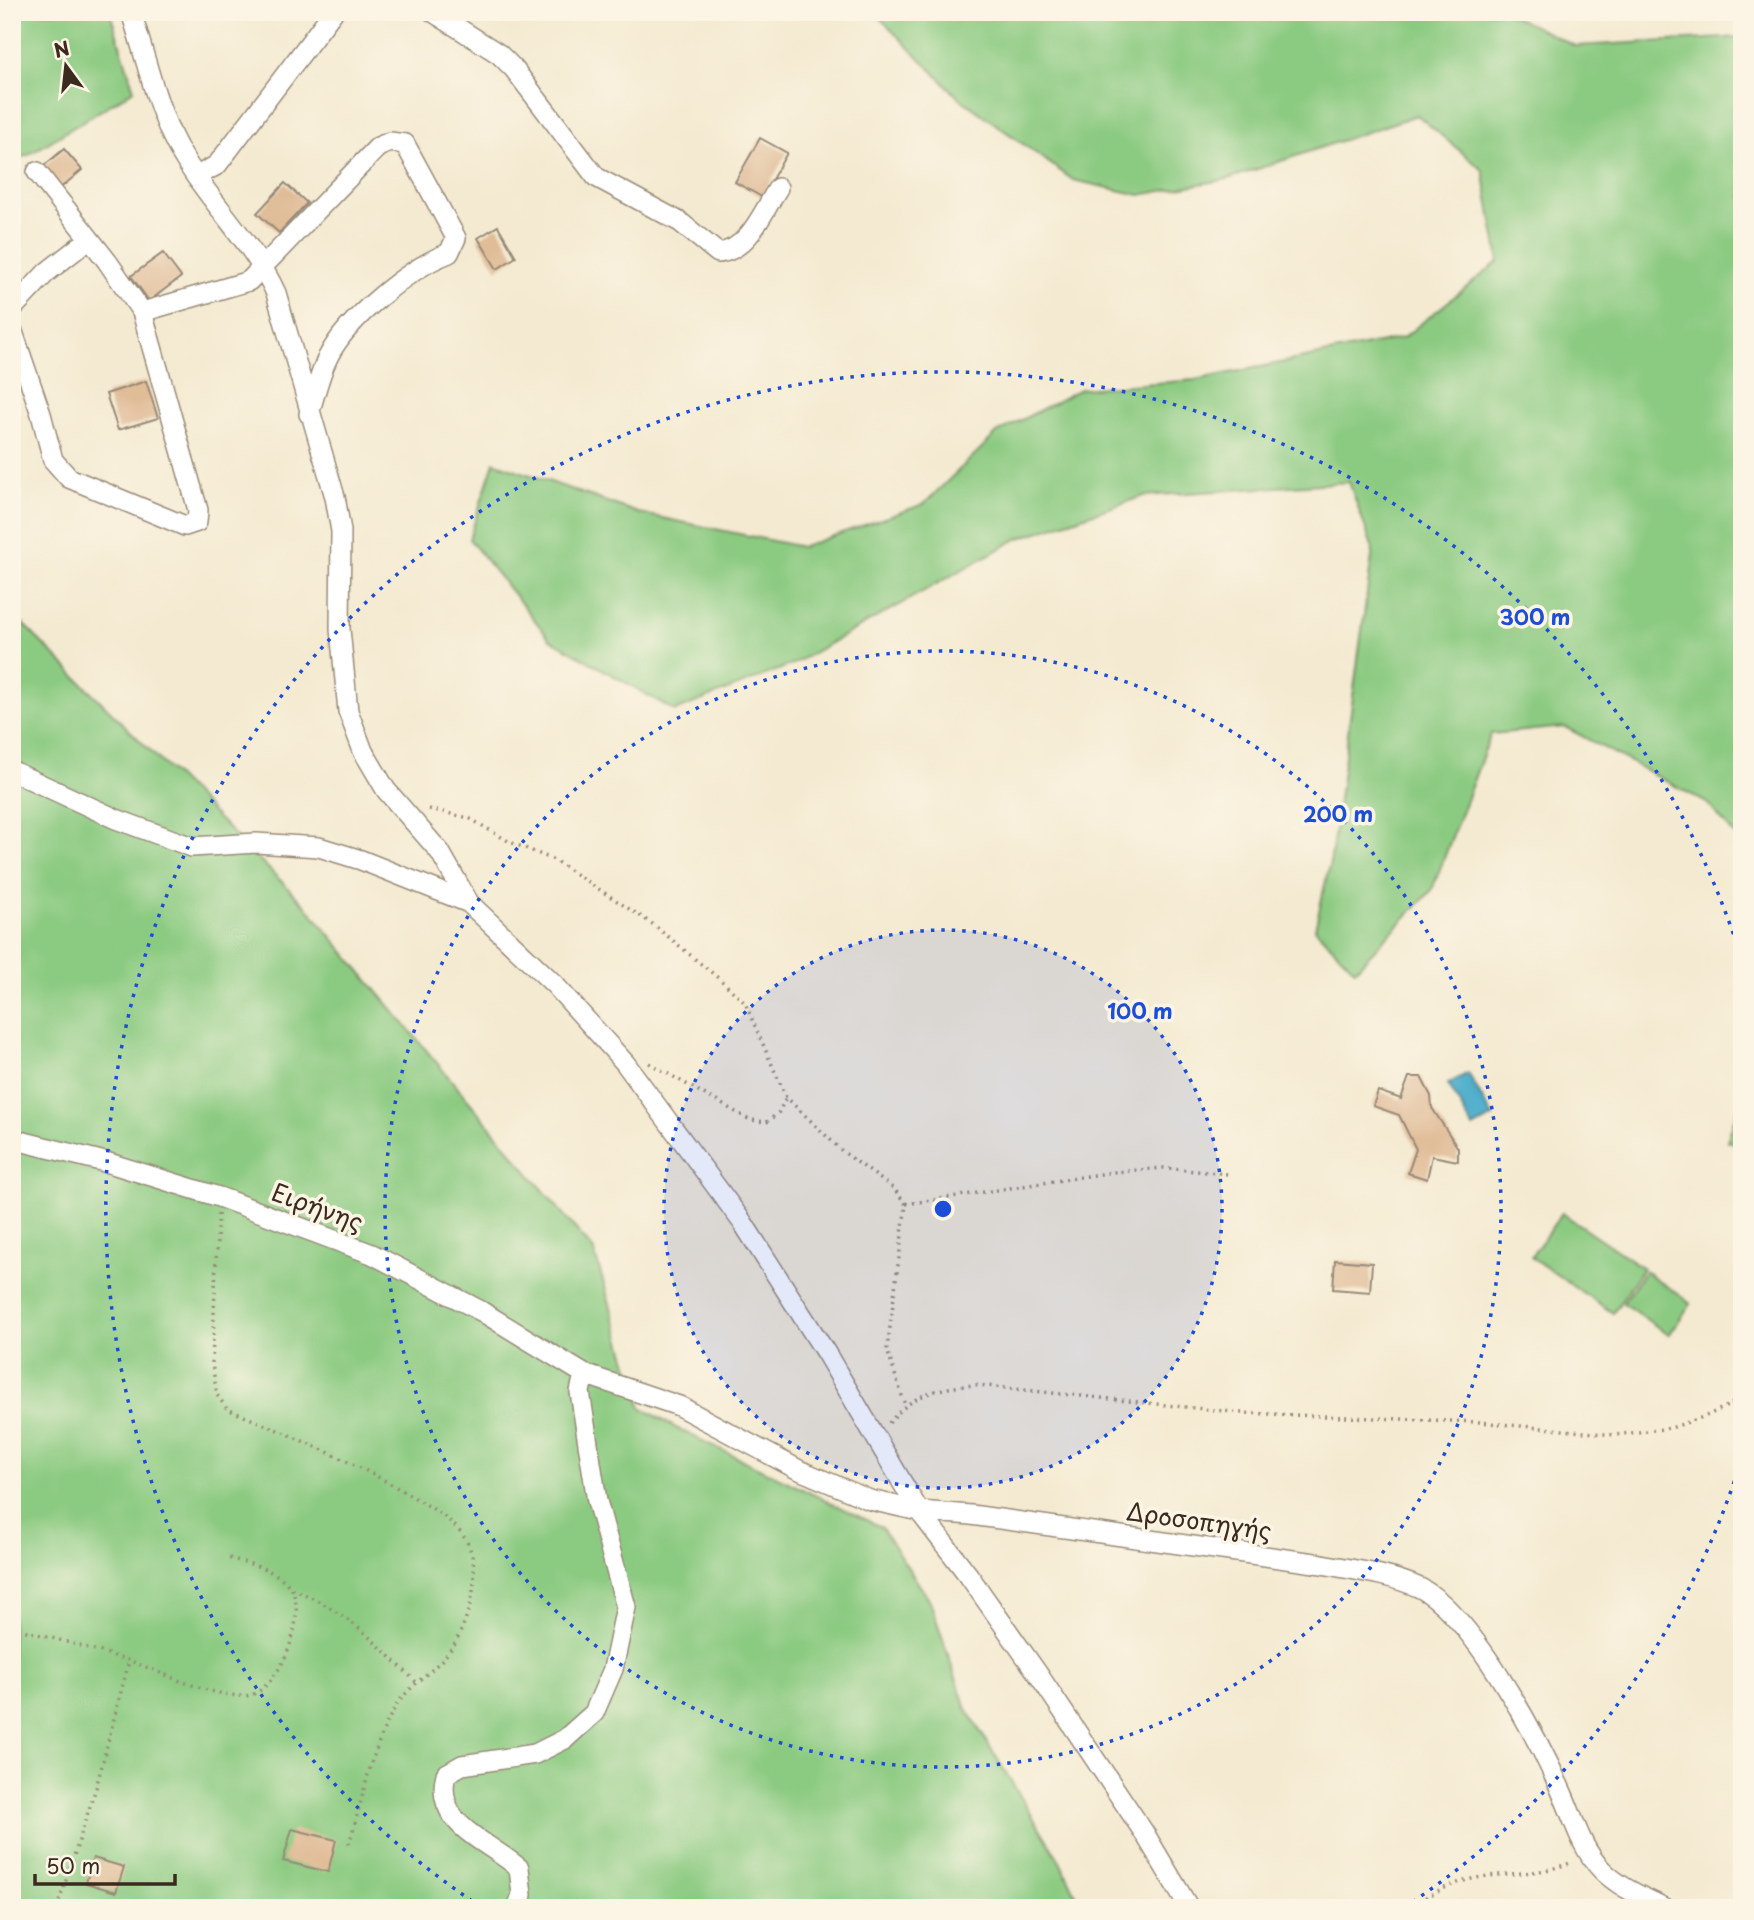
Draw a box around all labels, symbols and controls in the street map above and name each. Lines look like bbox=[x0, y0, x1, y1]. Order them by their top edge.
north arrow bbox=[32, 32, 102, 102]
text: N bbox=[50, 33, 72, 64]
text: 300 m bbox=[1500, 600, 1570, 632]
text: 200 m bbox=[1303, 797, 1373, 829]
text: 100 m bbox=[1107, 994, 1173, 1026]
street label: Ειρήνης bbox=[267, 1173, 368, 1239]
centre of rings bbox=[931, 1197, 955, 1221]
street label: Δροσοπηγής bbox=[1124, 1492, 1274, 1548]
scale bar bbox=[35, 1843, 175, 1887]
text: 50 m bbox=[46, 1849, 100, 1881]

